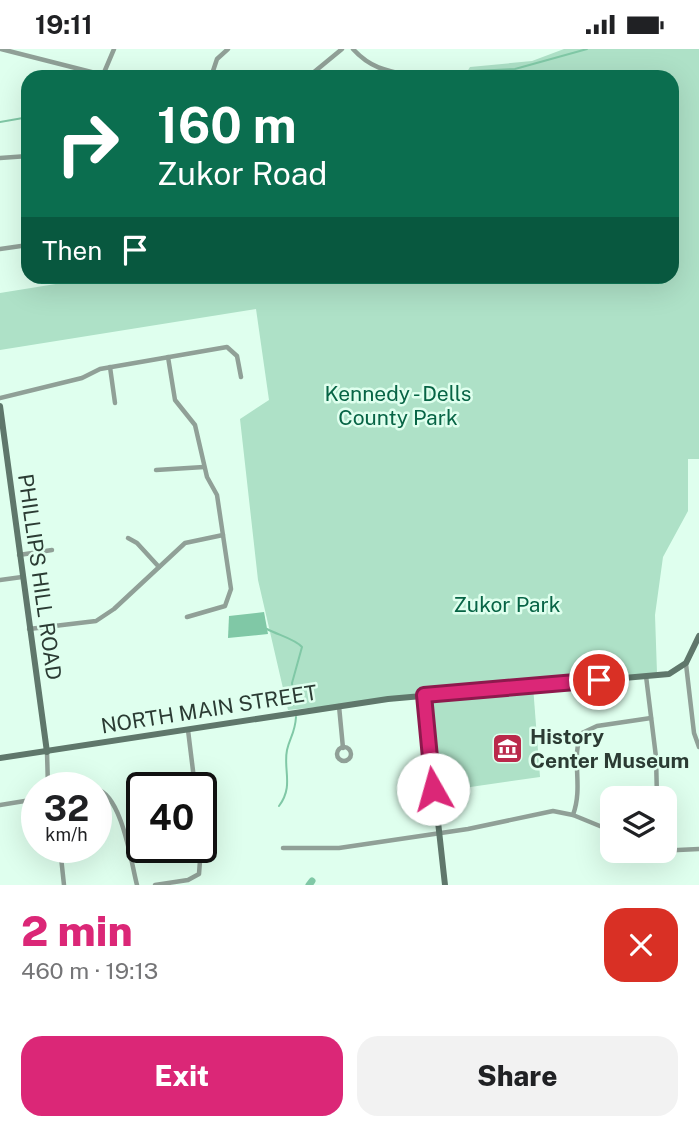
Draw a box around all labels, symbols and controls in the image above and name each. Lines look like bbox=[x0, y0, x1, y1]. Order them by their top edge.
text: 19:11 bbox=[35, 9, 93, 40]
text: 160 m bbox=[157, 96, 297, 154]
icon: right bbox=[42, 98, 133, 189]
text: Zukor Road bbox=[157, 155, 327, 192]
icon: arrive bbox=[116, 231, 154, 269]
text: Then bbox=[42, 235, 102, 266]
park label: Kennedy - Dells County Park bbox=[325, 381, 471, 430]
street label: PHILLIPS HILL ROAD bbox=[13, 472, 67, 682]
park label: Zukor Park bbox=[454, 592, 561, 617]
pin bbox=[569, 650, 629, 710]
icon: arrive bbox=[580, 661, 618, 699]
street label: NORTH MAIN STREET bbox=[99, 680, 319, 738]
place label: History Center Museum bbox=[530, 724, 689, 773]
museum icon: History Center Museum bbox=[490, 731, 524, 765]
position arrow bbox=[396, 752, 470, 826]
speed limit sign: 40 bbox=[126, 772, 217, 863]
map controls bbox=[600, 786, 677, 863]
button: layers bbox=[600, 786, 677, 863]
text: 32 bbox=[44, 788, 89, 829]
text: km/h bbox=[45, 824, 88, 845]
text: 2 min bbox=[21, 906, 133, 955]
button: close bbox=[604, 908, 678, 982]
text: 460 m · 19:13 bbox=[21, 957, 158, 984]
button: Exit bbox=[21, 1036, 343, 1116]
button: Share bbox=[357, 1036, 678, 1116]

